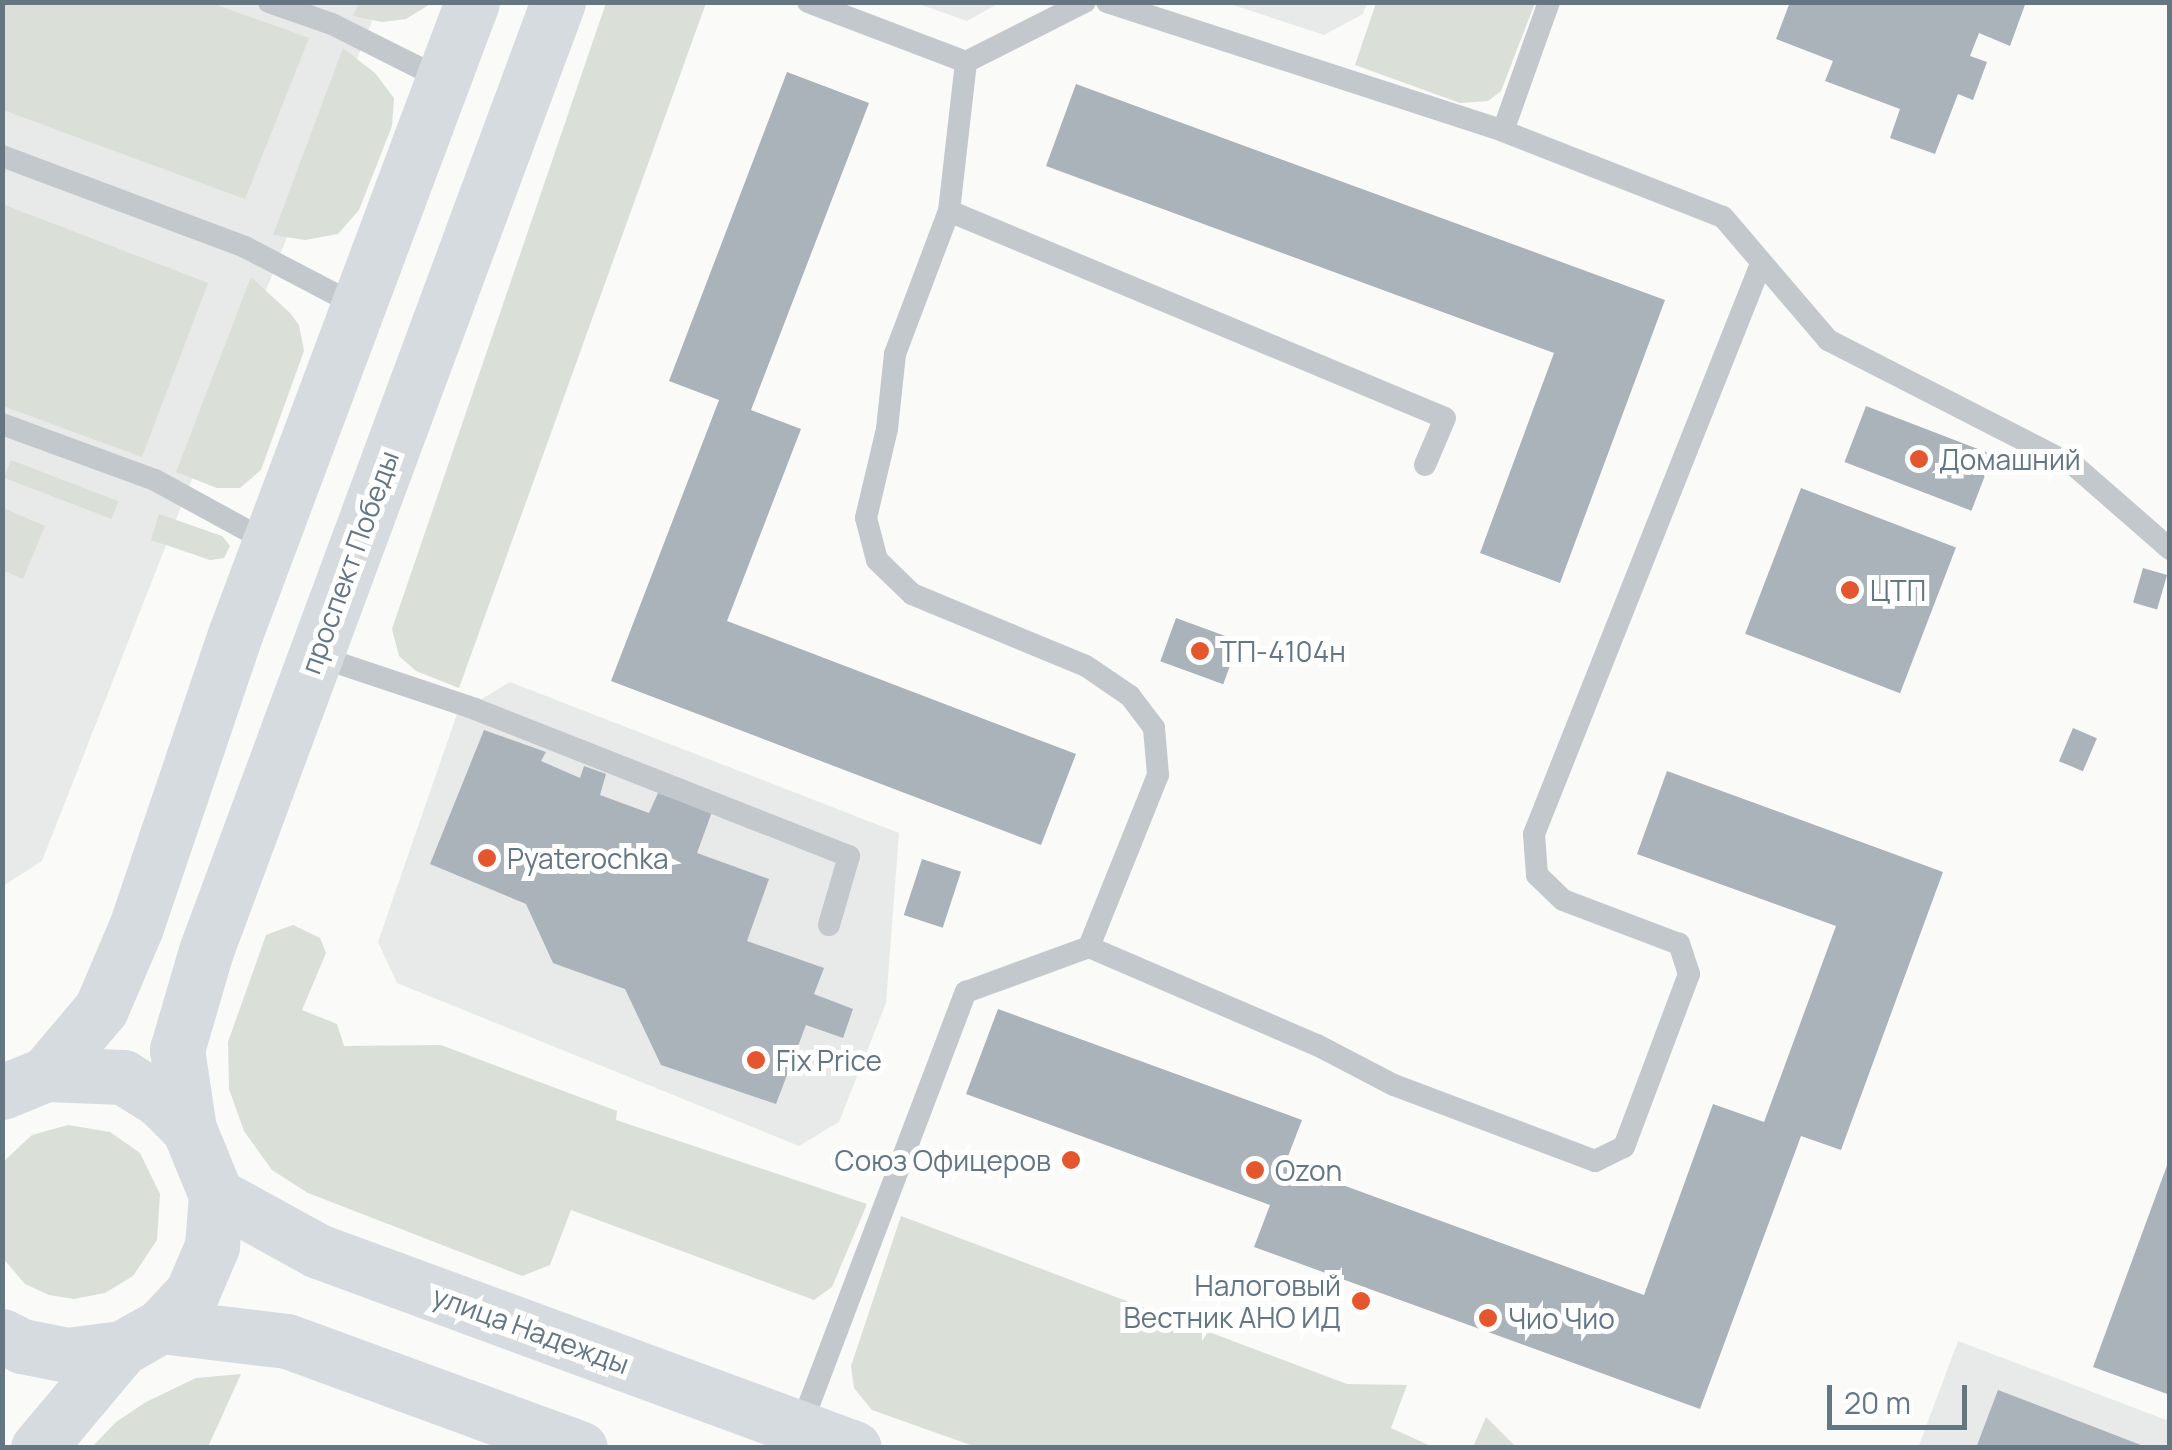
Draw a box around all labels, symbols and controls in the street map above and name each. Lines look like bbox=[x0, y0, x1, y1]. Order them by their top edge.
place label: Домашний bbox=[1939, 442, 2081, 476]
street label: проспект Победы bbox=[293, 446, 405, 678]
marker: Домашний bbox=[1908, 448, 1930, 470]
place label: ЦТП bbox=[1870, 573, 1926, 607]
marker: ЦТП bbox=[1839, 579, 1861, 601]
place label: ТП-4104н bbox=[1220, 634, 1346, 668]
marker: ТП-4104н bbox=[1189, 640, 1211, 662]
place label: Pyaterochka bbox=[507, 841, 669, 875]
marker: Pyaterochka bbox=[476, 847, 498, 869]
place label: Fix Price bbox=[776, 1043, 882, 1077]
marker: Fix Price bbox=[745, 1049, 767, 1071]
place label: Союз Офицеров bbox=[835, 1143, 1051, 1177]
marker: Союз Офицеров bbox=[1060, 1149, 1082, 1171]
place label: Ozon bbox=[1275, 1153, 1342, 1187]
marker: Ozon bbox=[1244, 1159, 1266, 1181]
place label: Налоговый Вестник АНО ИД bbox=[1124, 1268, 1341, 1334]
street label: улица Надежды bbox=[428, 1278, 634, 1380]
marker: Налоговый Вестник АНО ИД bbox=[1350, 1290, 1372, 1312]
place label: Чио Чио bbox=[1508, 1301, 1615, 1335]
marker: Чио Чио bbox=[1477, 1307, 1499, 1329]
scale bar bbox=[1832, 1365, 1972, 1427]
text: 20 m bbox=[1844, 1382, 1911, 1423]

